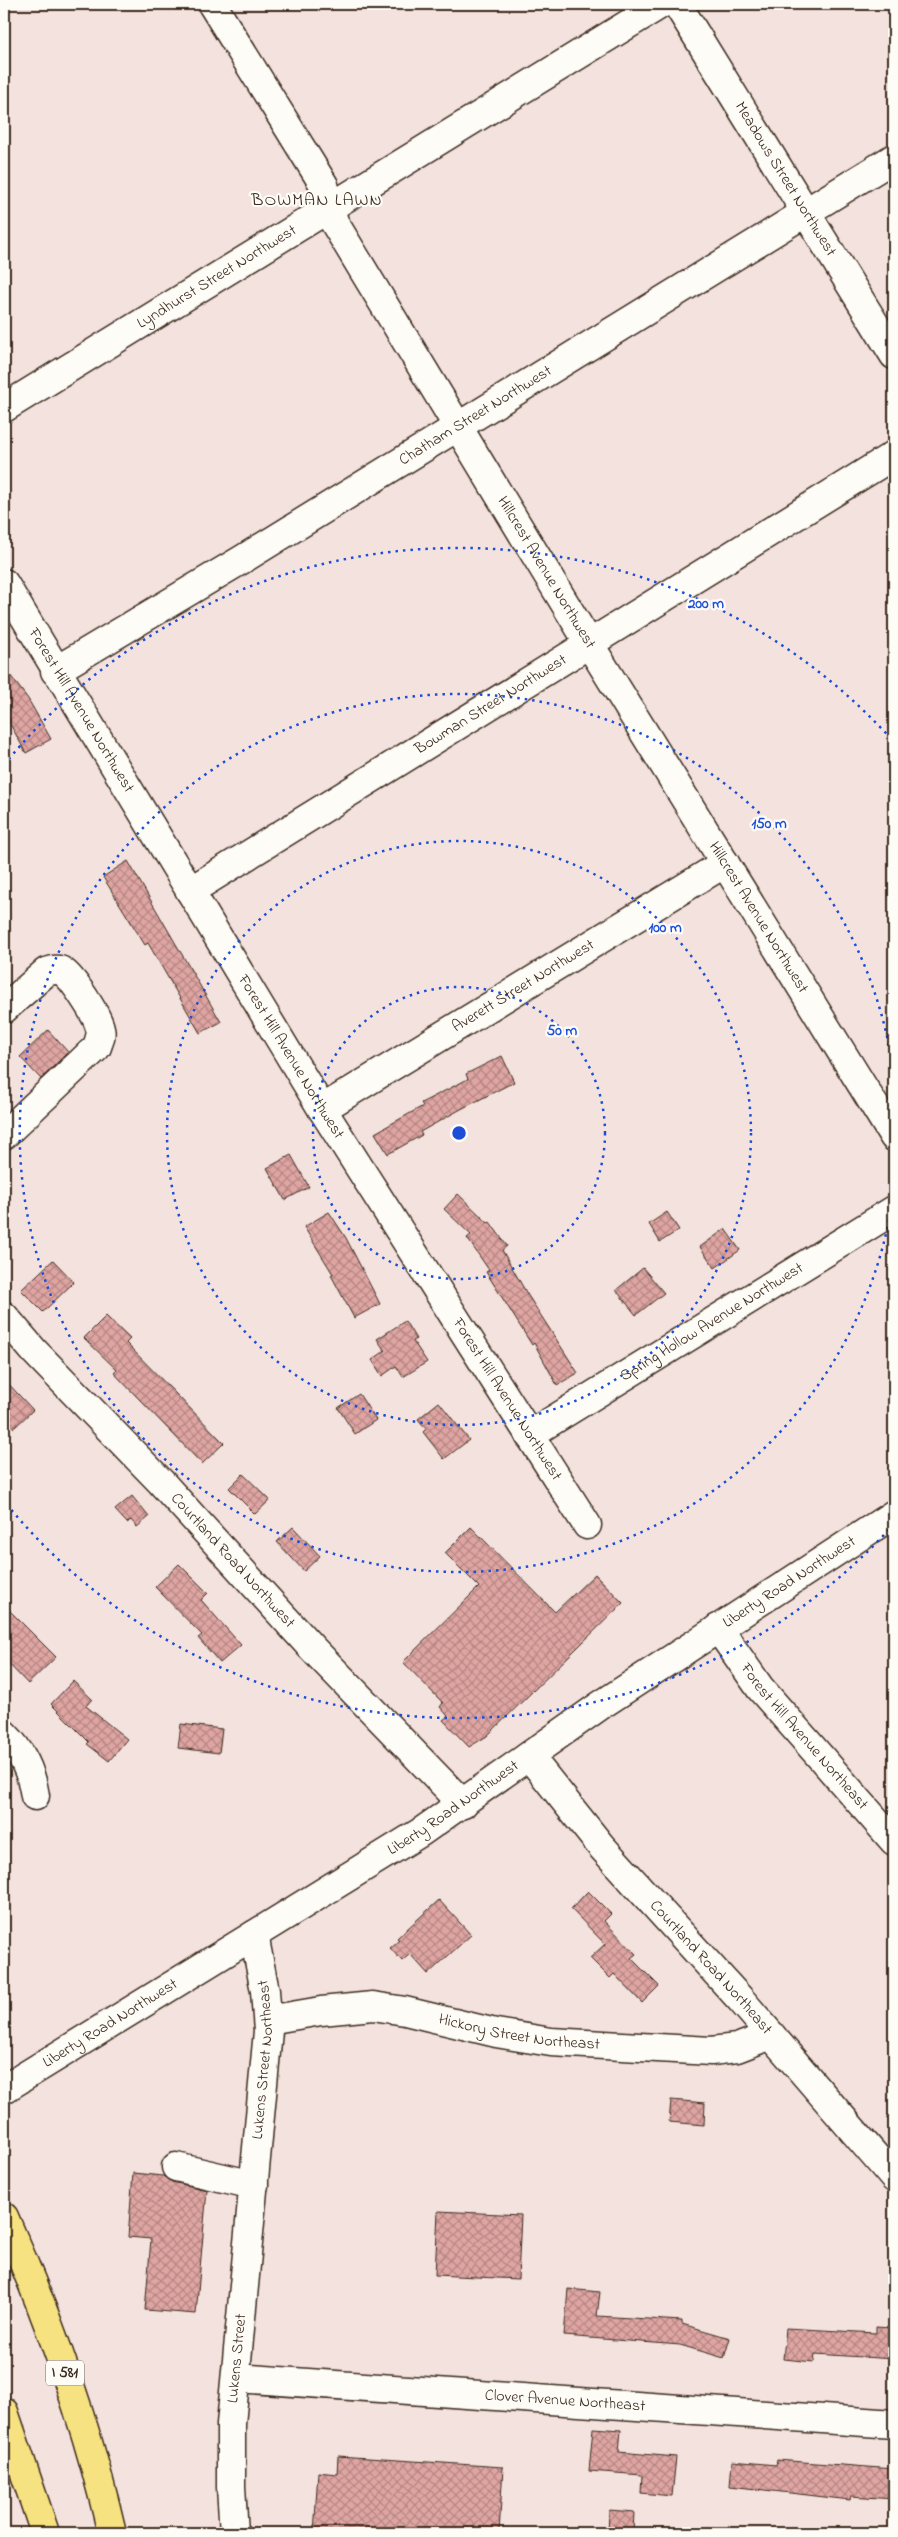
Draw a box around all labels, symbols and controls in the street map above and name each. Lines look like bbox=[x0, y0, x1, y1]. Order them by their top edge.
street label: Meadows Street Northwest bbox=[728, 97, 843, 262]
district label: BOWMAN LAWN bbox=[250, 188, 383, 214]
street label: Lyndhurst Street Northwest bbox=[132, 218, 302, 335]
street label: Chatham Street Northwest bbox=[394, 359, 557, 472]
street label: Hillcrest Avenue Northwest bbox=[491, 492, 602, 654]
text: 200 m bbox=[687, 593, 724, 615]
street label: Forest Hill Avenue Northwest bbox=[21, 623, 141, 798]
street label: Bowman Street Northwest bbox=[409, 648, 572, 761]
text: 150 m bbox=[751, 813, 787, 835]
street label: Hillcrest Avenue Northwest bbox=[702, 837, 815, 999]
text: 100 m bbox=[648, 917, 682, 939]
street label: Averett Street Northwest bbox=[447, 933, 600, 1039]
street label: Forest Hill Avenue Northwest bbox=[231, 969, 351, 1144]
text: 50 m bbox=[547, 1020, 578, 1042]
centre of rings bbox=[450, 1124, 468, 1142]
street label: Spring Hollow Avenue Northwest bbox=[616, 1256, 809, 1388]
street label: Forest Hill Avenue Northwest bbox=[446, 1313, 568, 1486]
street label: Courtland Road Northwest bbox=[165, 1488, 301, 1634]
street label: Liberty Road Northwest bbox=[718, 1530, 861, 1635]
street label: Forest Hill Avenue Northeast bbox=[734, 1658, 874, 1816]
street label: Liberty Road Northwest bbox=[383, 1754, 525, 1862]
street label: Courtland Road Northeast bbox=[644, 1895, 778, 2041]
street label: Liberty Road Northwest bbox=[38, 1972, 183, 2074]
street label: Lukens Street Northeast bbox=[246, 1977, 280, 2141]
street label: Hickory Street Northeast bbox=[436, 2008, 601, 2057]
street label: Lukens Street bbox=[221, 2312, 253, 2404]
road number: I 581 bbox=[46, 2360, 84, 2386]
street label: Clover Avenue Northeast bbox=[484, 2383, 647, 2419]

